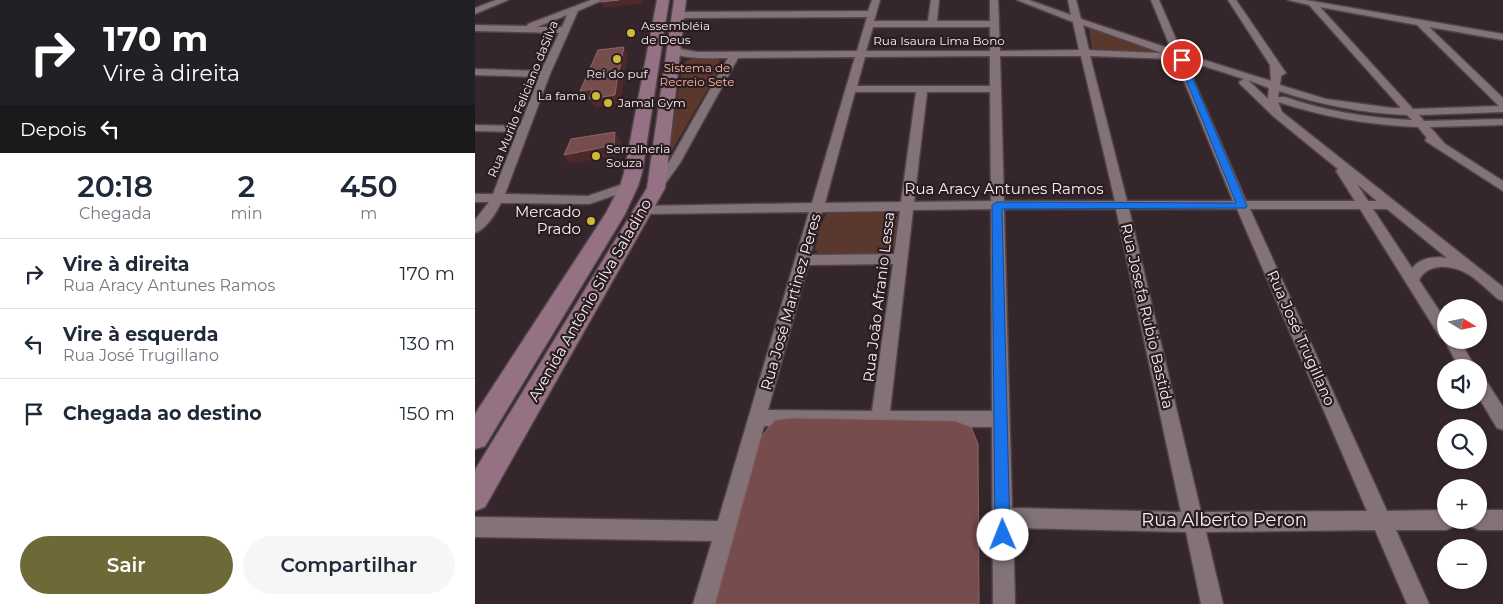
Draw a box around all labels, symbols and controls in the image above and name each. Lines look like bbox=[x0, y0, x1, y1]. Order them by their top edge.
text: 170 m bbox=[103, 17, 208, 60]
street label: Rua Murilo Feliciano daSilva bbox=[484, 18, 561, 179]
place label: Assembléia de Deus bbox=[641, 18, 710, 47]
icon: right bbox=[20, 20, 85, 85]
marker: Assembléia de Deus bbox=[625, 27, 637, 39]
street label: Rua Isaura Lima Bono bbox=[873, 33, 1005, 48]
pin bbox=[1161, 39, 1203, 81]
icon: arrive bbox=[1168, 46, 1196, 74]
marker: Rei do puf bbox=[611, 53, 623, 65]
text: Vire à direita bbox=[103, 60, 240, 87]
park label: Sistema de Recreio Sete bbox=[659, 60, 735, 89]
place label: Rei do puf bbox=[586, 66, 649, 81]
place label: La fama bbox=[538, 88, 586, 103]
marker: La fama bbox=[590, 90, 602, 102]
place label: Jamal Gym bbox=[617, 95, 686, 110]
marker: Jamal Gym bbox=[602, 97, 614, 109]
icon: left bbox=[96, 115, 124, 143]
text: Depois bbox=[20, 118, 86, 141]
place label: Serralheria Souza bbox=[606, 141, 670, 170]
marker: Serralheria Souza bbox=[590, 150, 602, 162]
text: 20:18 bbox=[77, 168, 153, 205]
text: 2 bbox=[238, 168, 255, 205]
text: 450 bbox=[340, 168, 398, 205]
street label: Rua Aracy Antunes Ramos bbox=[905, 179, 1103, 198]
street label: Avenida Antônio Silva Saladino bbox=[524, 195, 655, 404]
place label: Mercado Prado bbox=[515, 202, 581, 238]
text: Chegada bbox=[79, 204, 151, 223]
text: min bbox=[230, 204, 262, 223]
text: m bbox=[360, 204, 377, 223]
street label: Rua José Martinez Peres bbox=[756, 211, 825, 392]
street label: Rua João Afranio Lessa bbox=[859, 211, 898, 383]
marker: Mercado Prado bbox=[585, 215, 597, 227]
street label: Rua Josefa Rubio Bastida bbox=[1117, 221, 1178, 410]
text: Vire à direita bbox=[63, 253, 190, 276]
icon: right bbox=[20, 260, 48, 288]
text: 170 m bbox=[400, 262, 455, 285]
street label: Rua José Trugillano bbox=[1263, 267, 1340, 408]
text: Rua Aracy Antunes Ramos bbox=[63, 276, 275, 295]
north arrow bbox=[1437, 299, 1487, 349]
map controls bbox=[1437, 299, 1487, 589]
text: Vire à esquerda bbox=[63, 323, 218, 346]
icon: left bbox=[20, 330, 48, 358]
text: 130 m bbox=[400, 332, 455, 355]
text: Rua José Trugillano bbox=[63, 346, 219, 365]
button: sound bbox=[1437, 359, 1487, 409]
icon: arrive bbox=[20, 400, 48, 428]
text: Chegada ao destino bbox=[63, 402, 262, 425]
text: 150 m bbox=[400, 402, 455, 425]
button: search bbox=[1437, 419, 1487, 469]
button: + bbox=[1437, 479, 1487, 529]
position arrow bbox=[976, 508, 1028, 560]
street label: Rua Alberto Peron bbox=[1141, 509, 1307, 531]
button: Sair bbox=[20, 536, 233, 594]
button: Compartilhar bbox=[243, 536, 455, 594]
button: − bbox=[1437, 539, 1487, 589]

